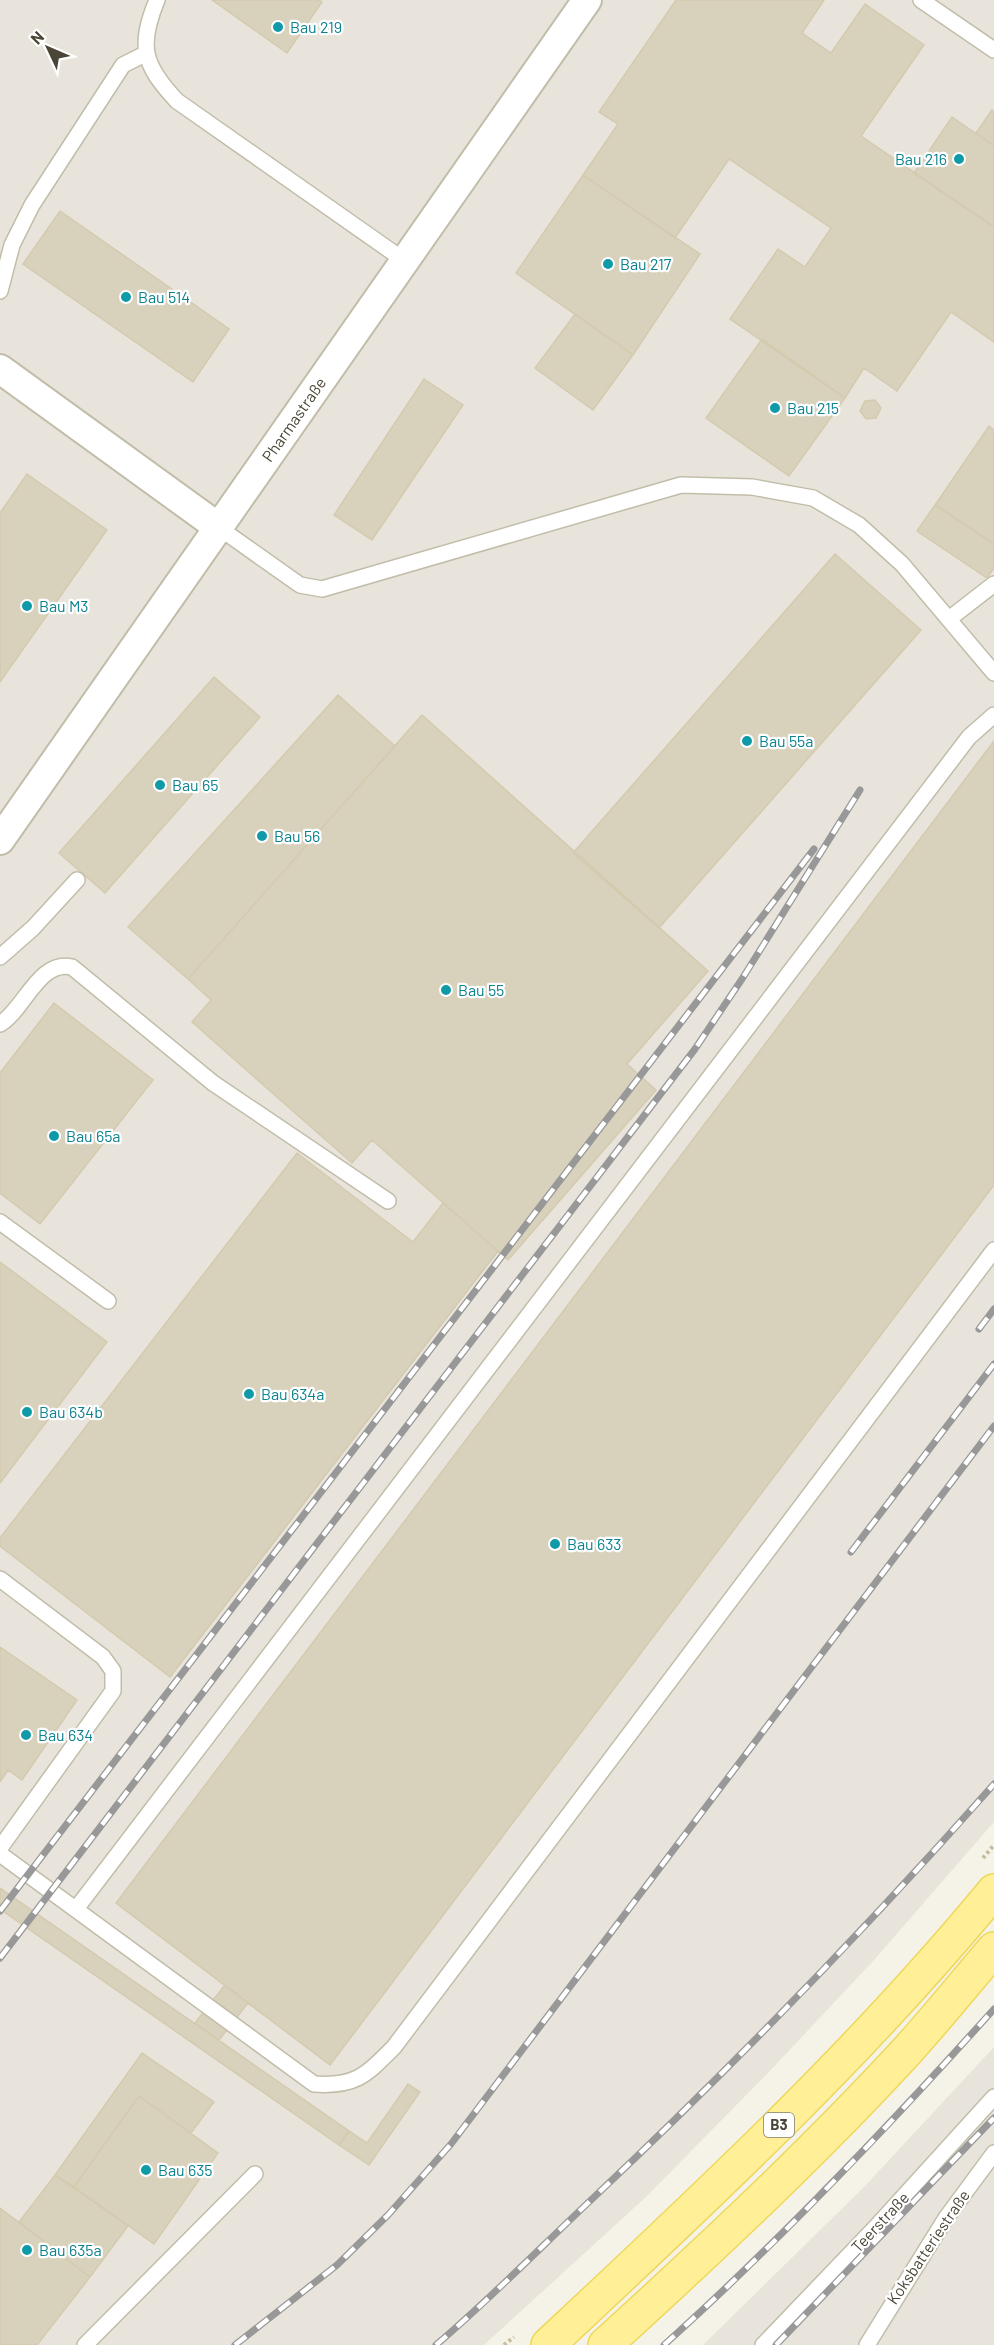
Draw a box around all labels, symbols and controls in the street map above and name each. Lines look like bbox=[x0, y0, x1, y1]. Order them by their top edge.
place label: Bau 219 bbox=[290, 17, 342, 36]
north arrow bbox=[18, 18, 78, 78]
marker: Bau 219 bbox=[271, 20, 285, 34]
text: N bbox=[26, 27, 47, 48]
place label: Bau 216 bbox=[895, 149, 947, 168]
marker: Bau 216 bbox=[952, 152, 966, 166]
place label: Bau 217 bbox=[620, 254, 672, 273]
marker: Bau 217 bbox=[601, 257, 615, 271]
place label: Bau 514 bbox=[138, 287, 190, 306]
marker: Bau 514 bbox=[119, 290, 133, 304]
street label: Pharmastraße bbox=[257, 373, 329, 465]
place label: Bau 215 bbox=[787, 398, 839, 417]
marker: Bau 215 bbox=[768, 401, 782, 415]
place label: Bau M3 bbox=[39, 596, 89, 615]
marker: Bau M3 bbox=[20, 599, 34, 613]
place label: Bau 55a bbox=[759, 731, 814, 750]
marker: Bau 55a bbox=[740, 734, 754, 748]
place label: Bau 65 bbox=[172, 775, 218, 794]
marker: Bau 65 bbox=[153, 778, 167, 792]
place label: Bau 56 bbox=[274, 826, 320, 845]
marker: Bau 56 bbox=[255, 829, 269, 843]
place label: Bau 55 bbox=[458, 980, 504, 999]
marker: Bau 55 bbox=[439, 983, 453, 997]
place label: Bau 65a bbox=[66, 1126, 121, 1145]
marker: Bau 65a bbox=[47, 1129, 61, 1143]
place label: Bau 634a bbox=[261, 1384, 324, 1403]
marker: Bau 634a bbox=[242, 1387, 256, 1401]
place label: Bau 634b bbox=[39, 1402, 103, 1421]
marker: Bau 634b bbox=[20, 1405, 34, 1419]
place label: Bau 633 bbox=[567, 1534, 622, 1553]
marker: Bau 633 bbox=[548, 1537, 562, 1551]
place label: Bau 634 bbox=[38, 1725, 93, 1744]
marker: Bau 634 bbox=[19, 1728, 33, 1742]
road number: B3 bbox=[764, 2113, 794, 2137]
place label: Bau 635 bbox=[158, 2160, 213, 2179]
marker: Bau 635 bbox=[139, 2163, 153, 2177]
street label: Koksbatteriestraße bbox=[882, 2186, 973, 2308]
street label: Teerstraße bbox=[847, 2187, 912, 2256]
place label: Bau 635a bbox=[39, 2240, 102, 2259]
marker: Bau 635a bbox=[20, 2243, 34, 2257]

